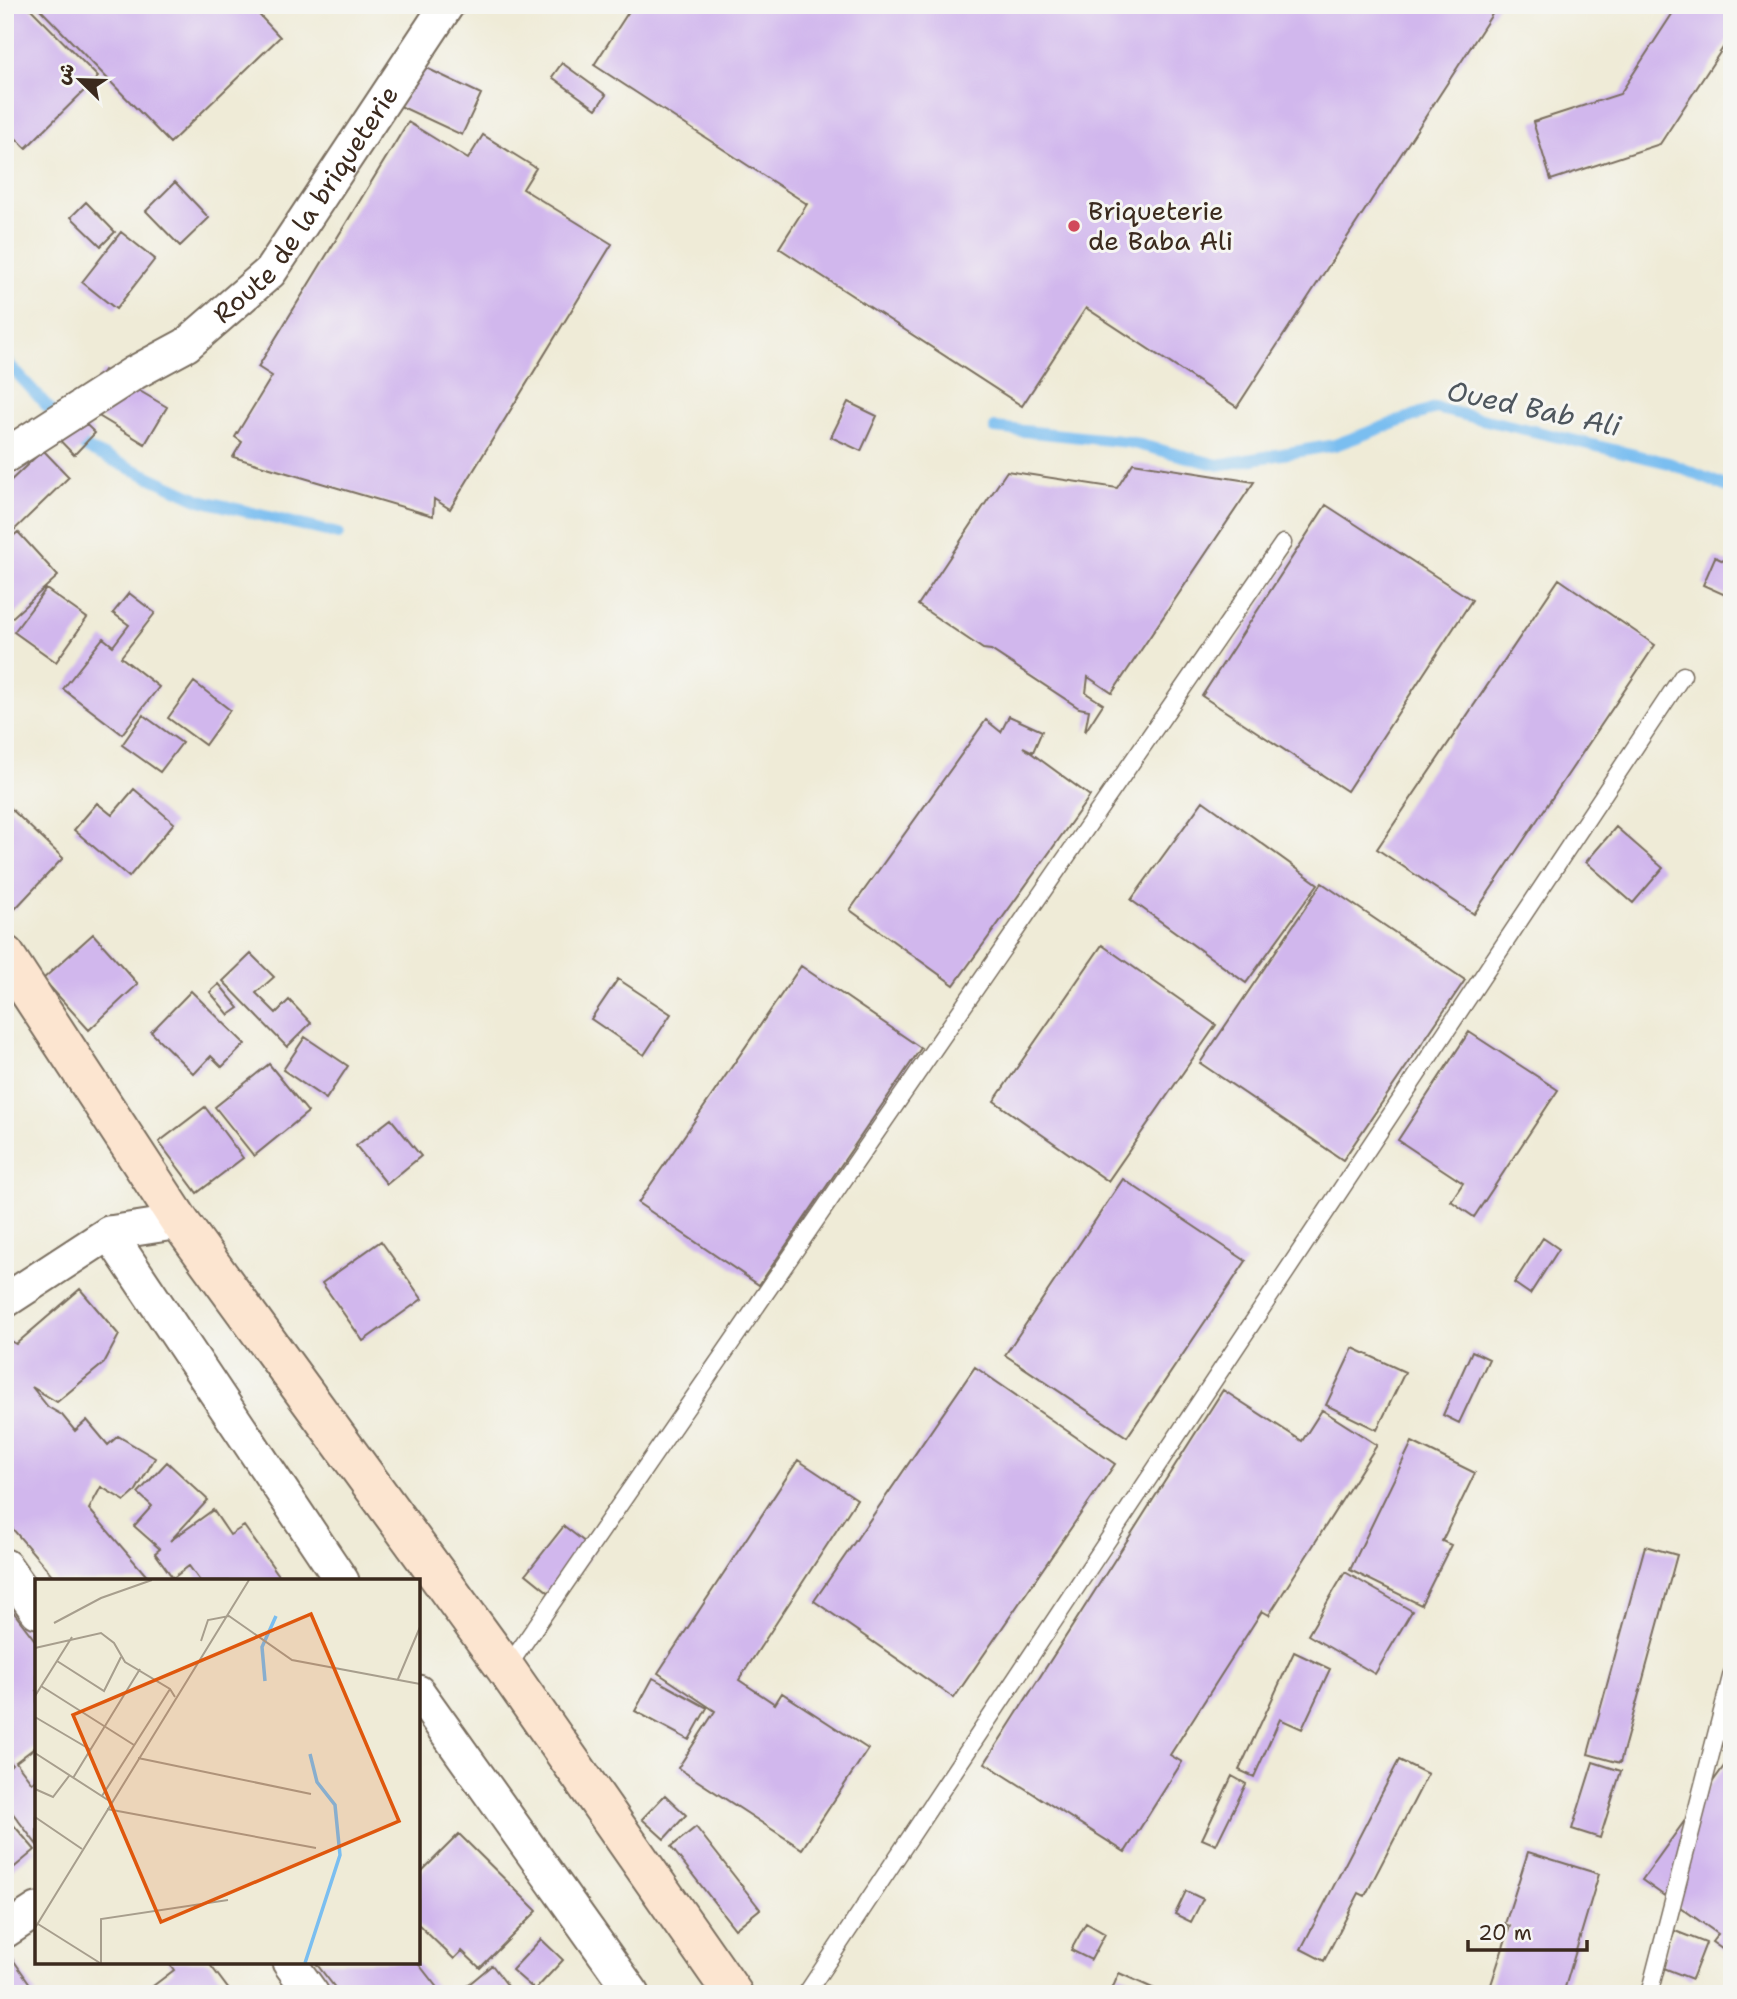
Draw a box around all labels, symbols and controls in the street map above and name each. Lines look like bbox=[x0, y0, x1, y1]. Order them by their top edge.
north arrow bbox=[46, 46, 116, 116]
text: ش bbox=[49, 59, 80, 88]
street label: Route de la briqueterie bbox=[205, 78, 406, 331]
place label: Briqueterie de Baba Ali bbox=[1088, 193, 1233, 258]
marker: Briqueterie de Baba Ali bbox=[1066, 218, 1082, 234]
water label: Oued Bab Ali bbox=[1444, 371, 1625, 445]
inset map bbox=[35, 1579, 420, 1964]
scale bar bbox=[1468, 1908, 1586, 1952]
text: 20 m bbox=[1478, 1919, 1532, 1947]

